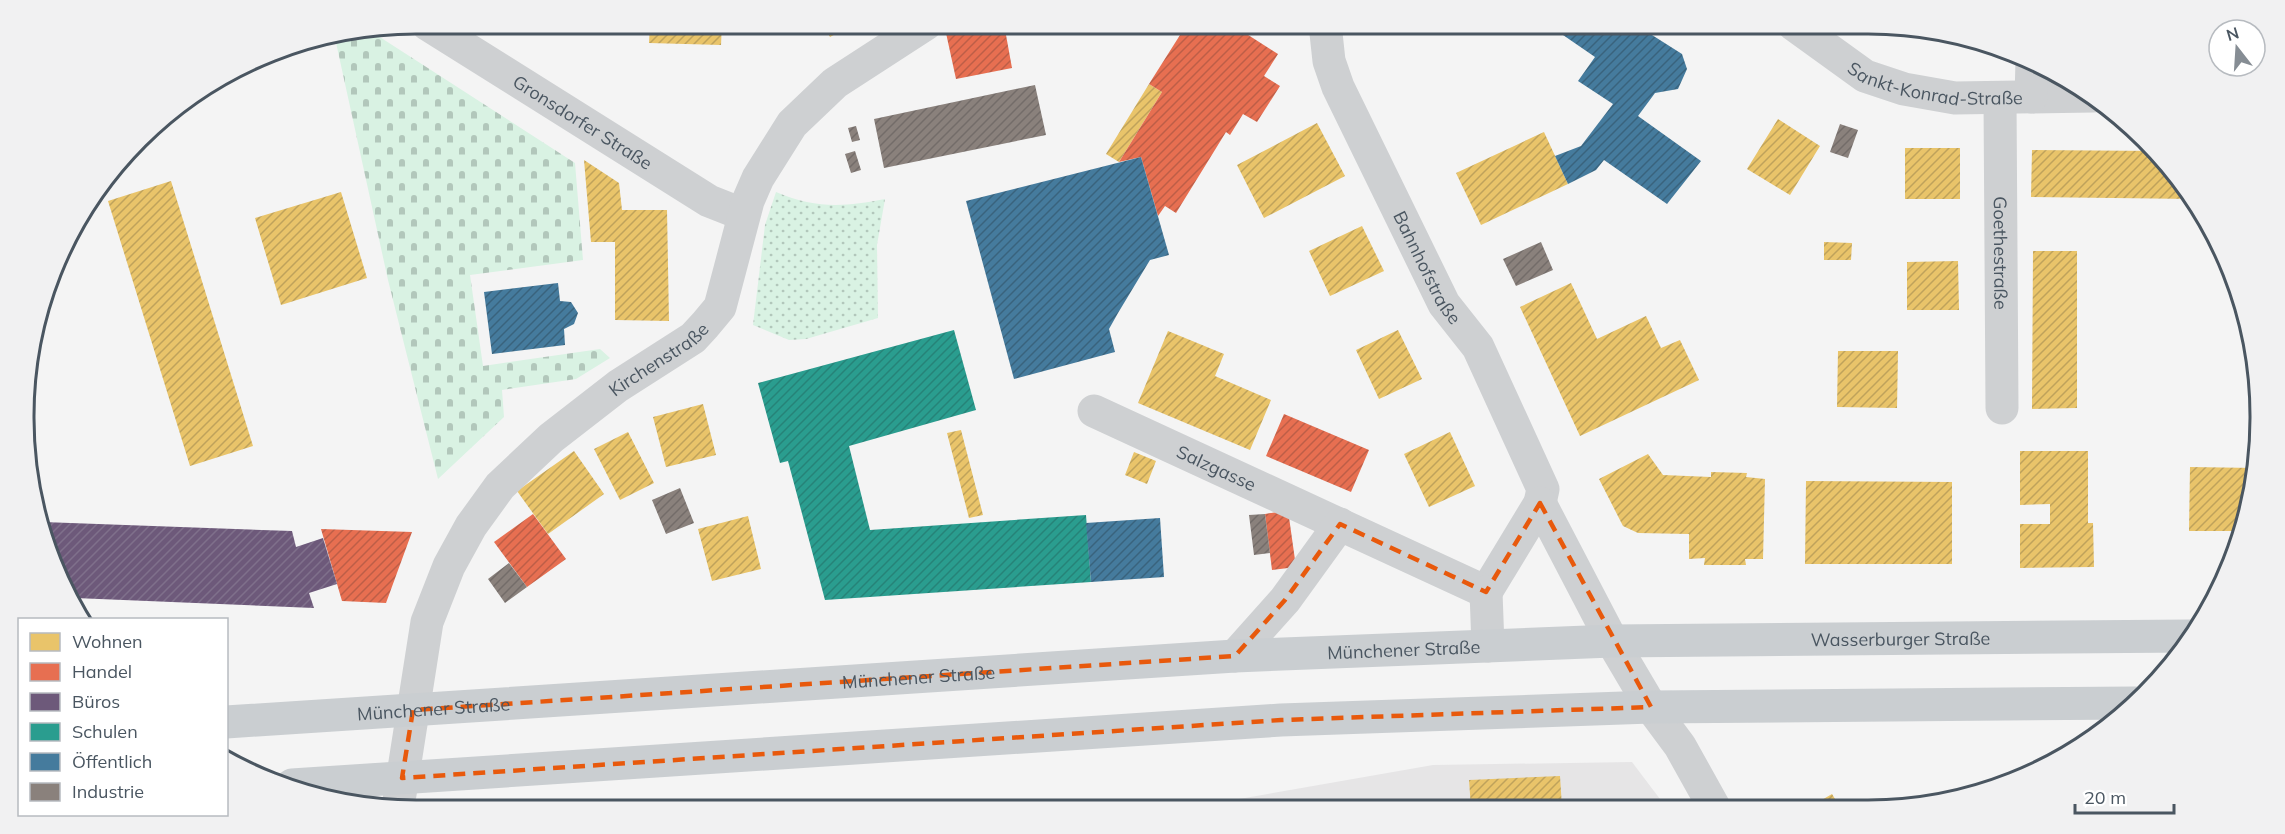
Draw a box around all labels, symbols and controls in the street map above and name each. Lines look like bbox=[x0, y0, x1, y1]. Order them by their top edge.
north arrow bbox=[2207, 18, 2267, 78]
text: N bbox=[2224, 22, 2241, 45]
street label: Sankt-Konrad-Straße bbox=[1843, 56, 2023, 110]
street label: Gronsdorfer Straße bbox=[509, 69, 657, 174]
street label: Goethestraße bbox=[1989, 196, 2013, 310]
street label: Bahnhofstraße bbox=[1389, 207, 1467, 328]
street label: Kirchenstraße bbox=[604, 317, 713, 401]
street label: Salzgasse bbox=[1173, 439, 1260, 496]
legend bbox=[18, 618, 228, 816]
street label: Wasserburger Straße bbox=[1811, 626, 1990, 651]
text: Wohnen bbox=[72, 630, 143, 653]
street label: Münchener Straße bbox=[1327, 635, 1481, 664]
text: Handel bbox=[72, 660, 132, 683]
street label: Münchener Straße bbox=[841, 660, 996, 693]
text: Büros bbox=[72, 690, 120, 713]
street label: Münchener Straße bbox=[356, 692, 511, 725]
text: Schulen bbox=[72, 720, 138, 743]
text: Öffentlich bbox=[72, 750, 152, 773]
scale bar bbox=[2075, 777, 2174, 815]
text: Industrie bbox=[72, 780, 144, 803]
text: 20 m bbox=[2084, 786, 2126, 809]

